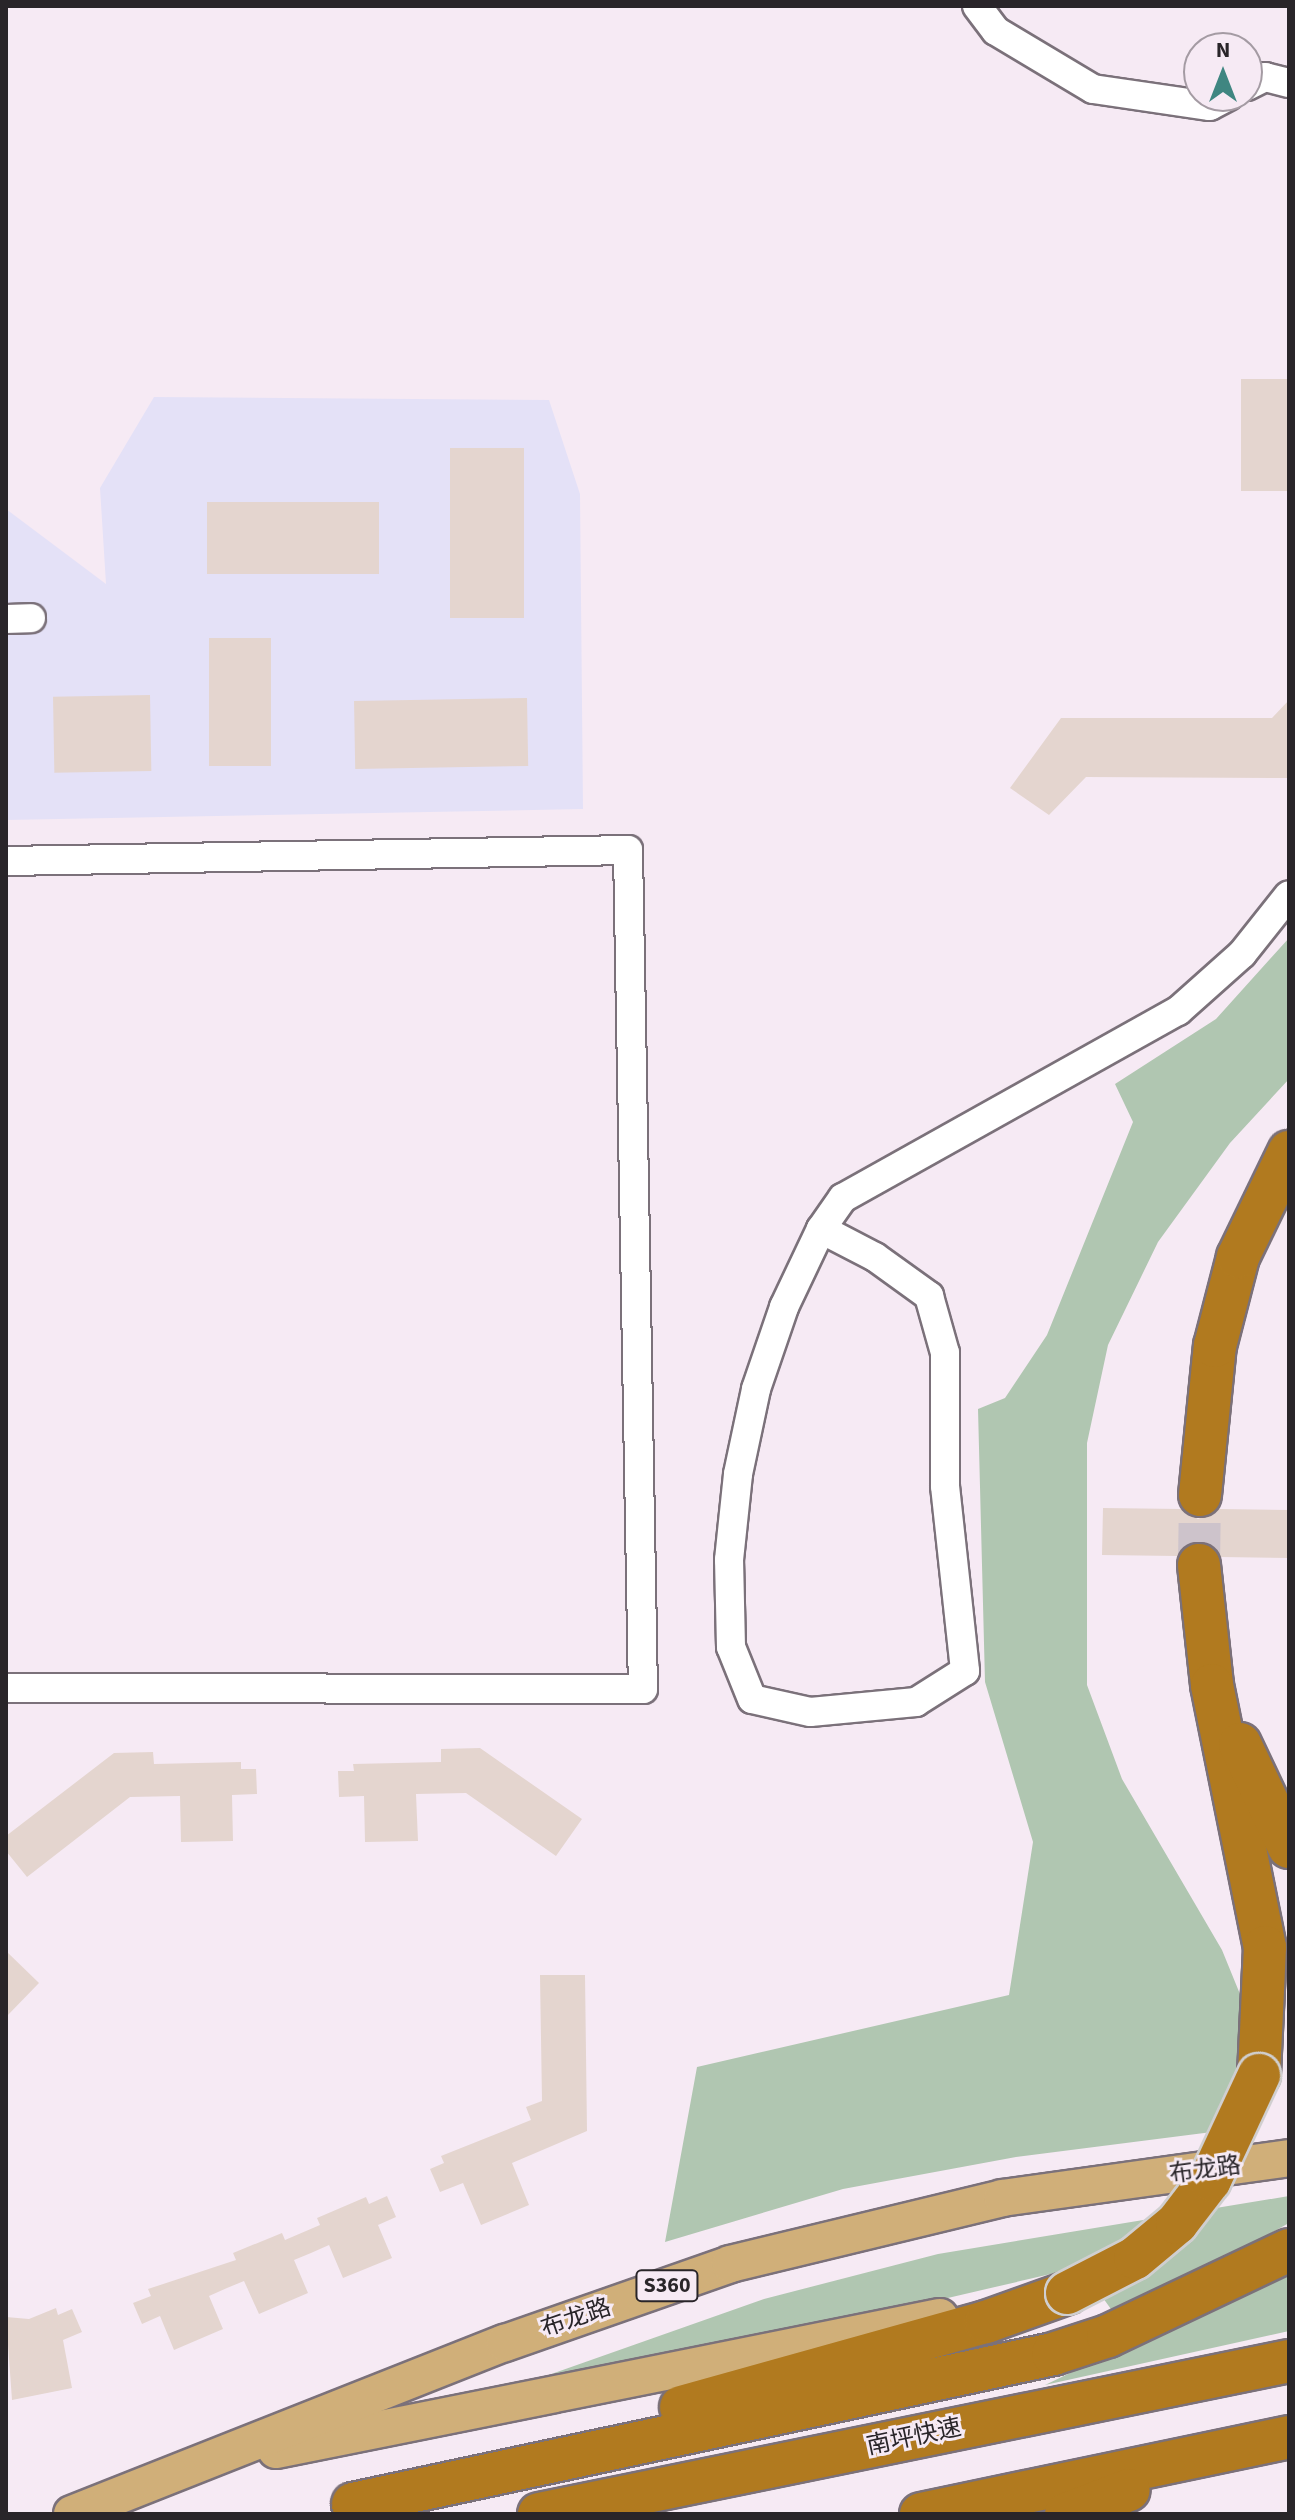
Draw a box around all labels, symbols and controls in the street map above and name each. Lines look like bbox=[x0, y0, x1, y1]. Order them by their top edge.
north arrow bbox=[1183, 32, 1263, 112]
text: N bbox=[1216, 34, 1230, 66]
street label: 布龙路 bbox=[1167, 2151, 1243, 2189]
road number: S360 bbox=[635, 2268, 699, 2304]
street label: 布龙路 bbox=[537, 2293, 615, 2343]
street label: 南坪快速 bbox=[864, 2413, 964, 2461]

